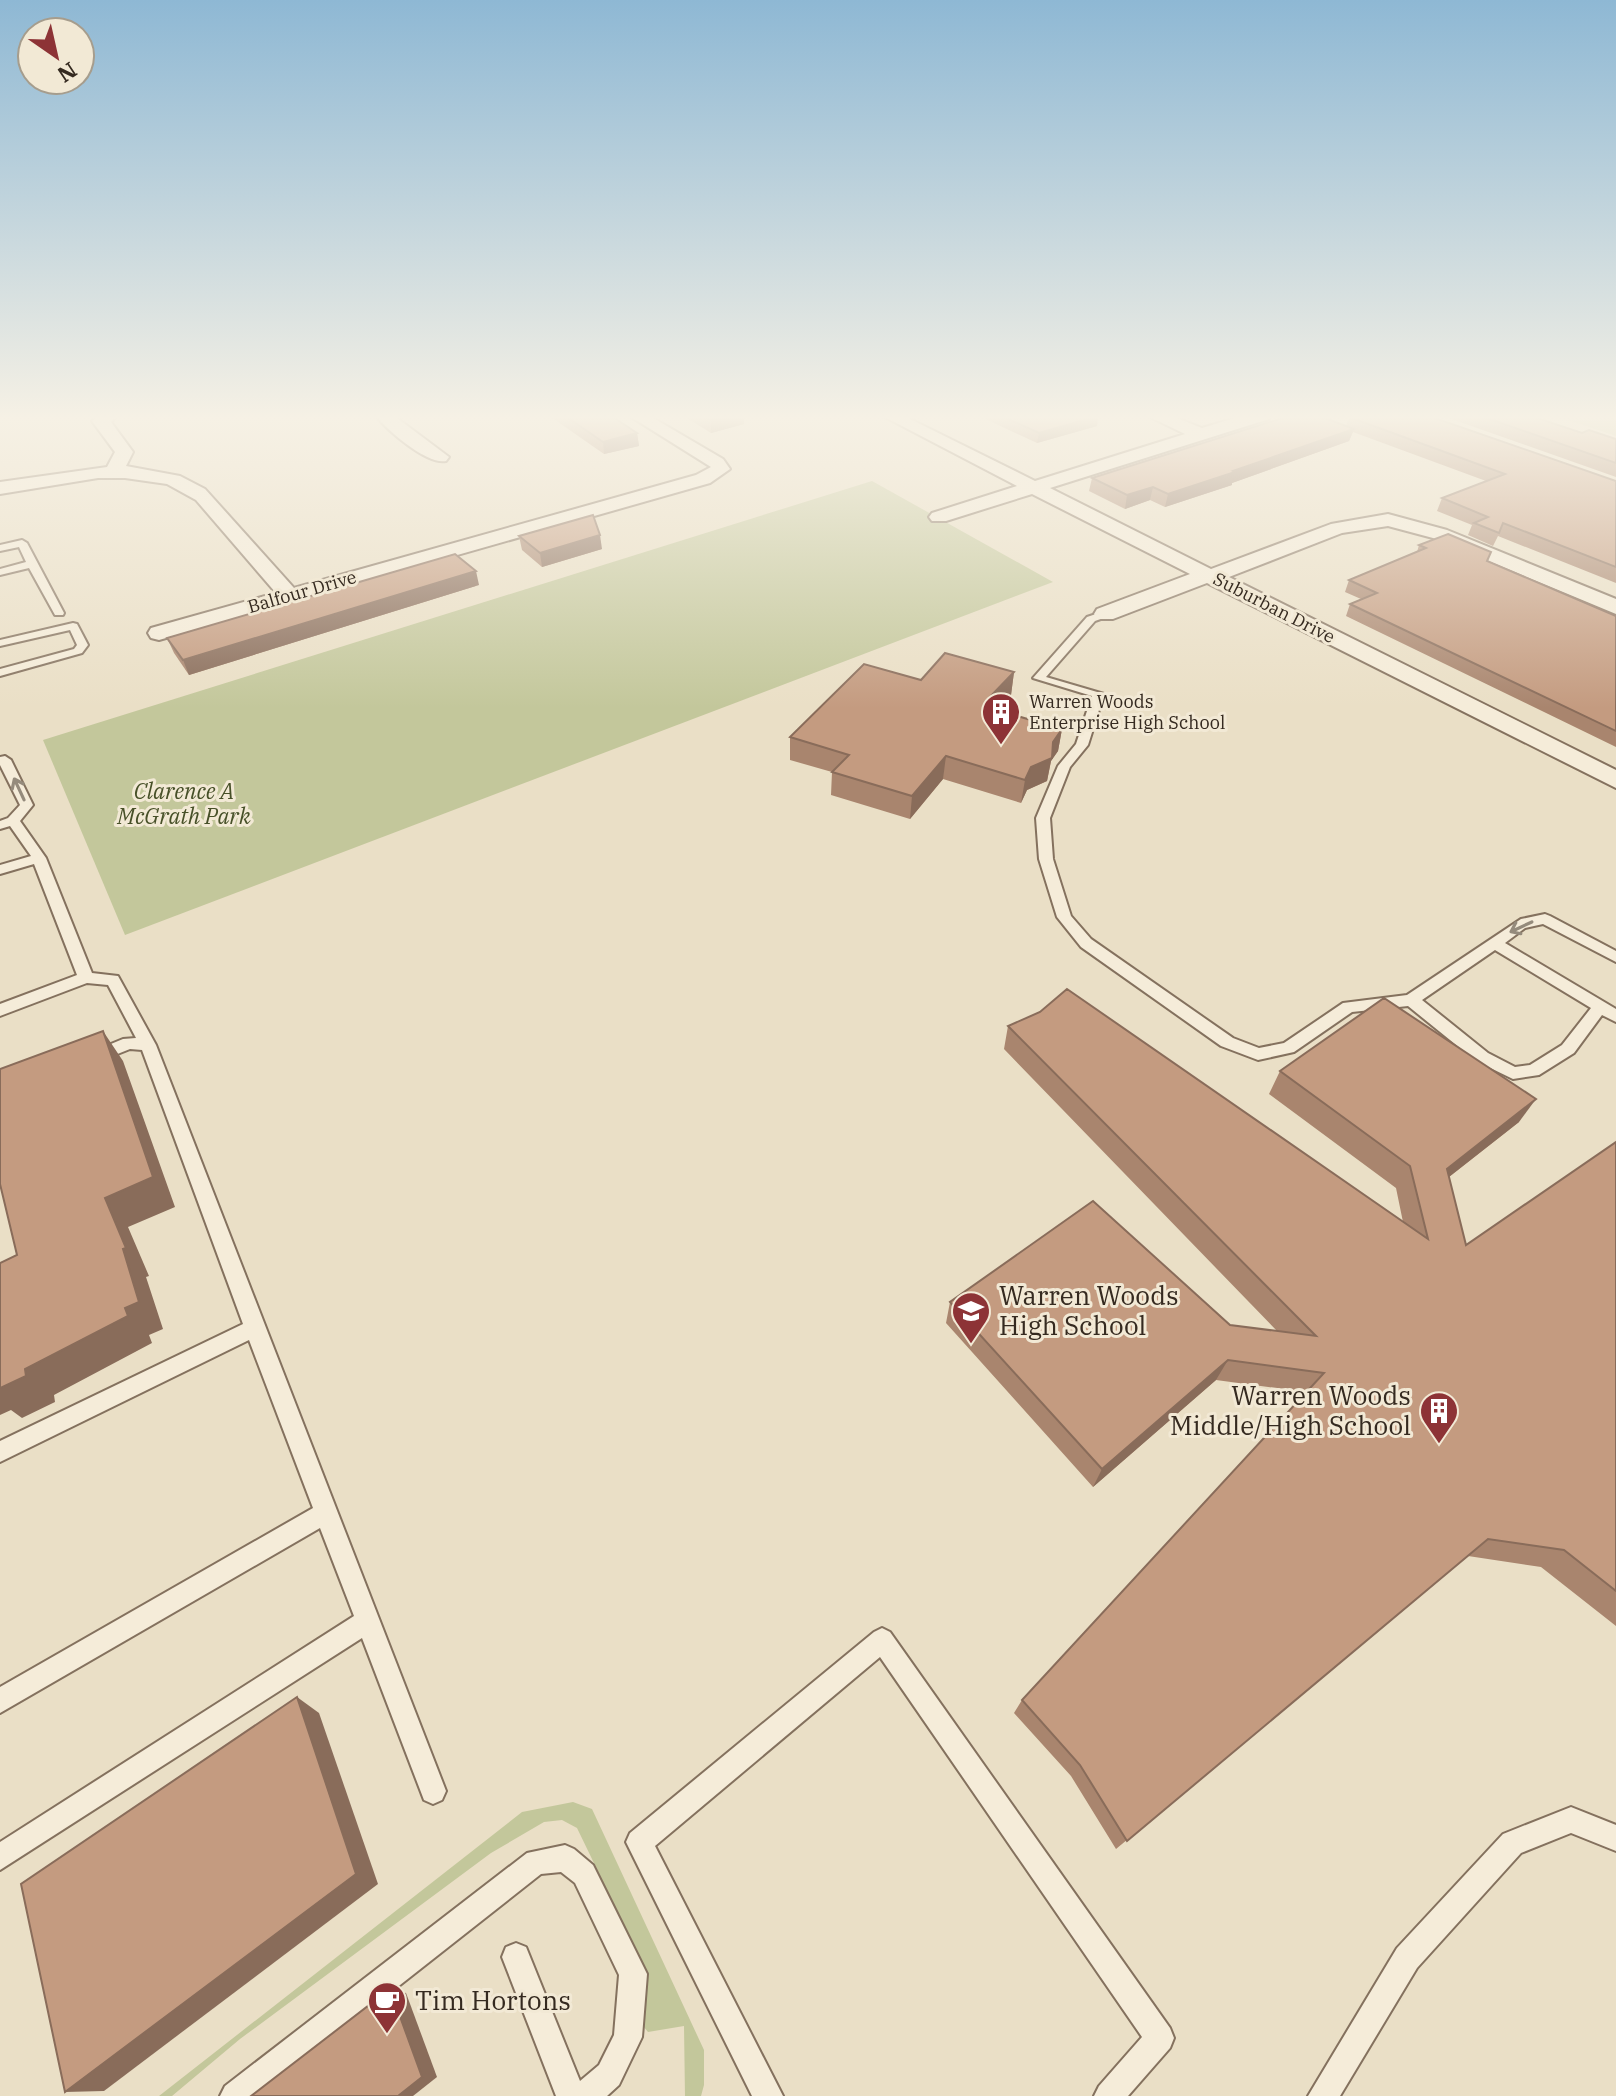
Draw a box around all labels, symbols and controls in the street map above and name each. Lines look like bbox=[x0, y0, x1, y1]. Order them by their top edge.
north arrow bbox=[16, 16, 96, 96]
text: N bbox=[52, 56, 83, 90]
street label: Balfour Drive bbox=[245, 565, 359, 618]
street label: Suburban Drive bbox=[1210, 567, 1339, 648]
place label: Warren Woods Enterprise High School bbox=[1029, 690, 1225, 734]
building icon: Warren Woods Enterprise High School bbox=[980, 691, 1022, 746]
park label: Clarence A McGrath Park bbox=[116, 776, 251, 830]
one-way arrow bbox=[11, 778, 26, 802]
one-way arrow bbox=[1510, 920, 1534, 935]
place label: Warren Woods High School bbox=[999, 1278, 1179, 1342]
school or university icon: Warren Woods High School bbox=[950, 1290, 992, 1345]
place label: Warren Woods Middle/High School bbox=[1170, 1378, 1411, 1442]
building icon: Warren Woods Middle/High School bbox=[1418, 1390, 1460, 1445]
cafe icon: Tim Hortons bbox=[366, 1980, 408, 2035]
place label: Tim Hortons bbox=[415, 1983, 571, 2017]

